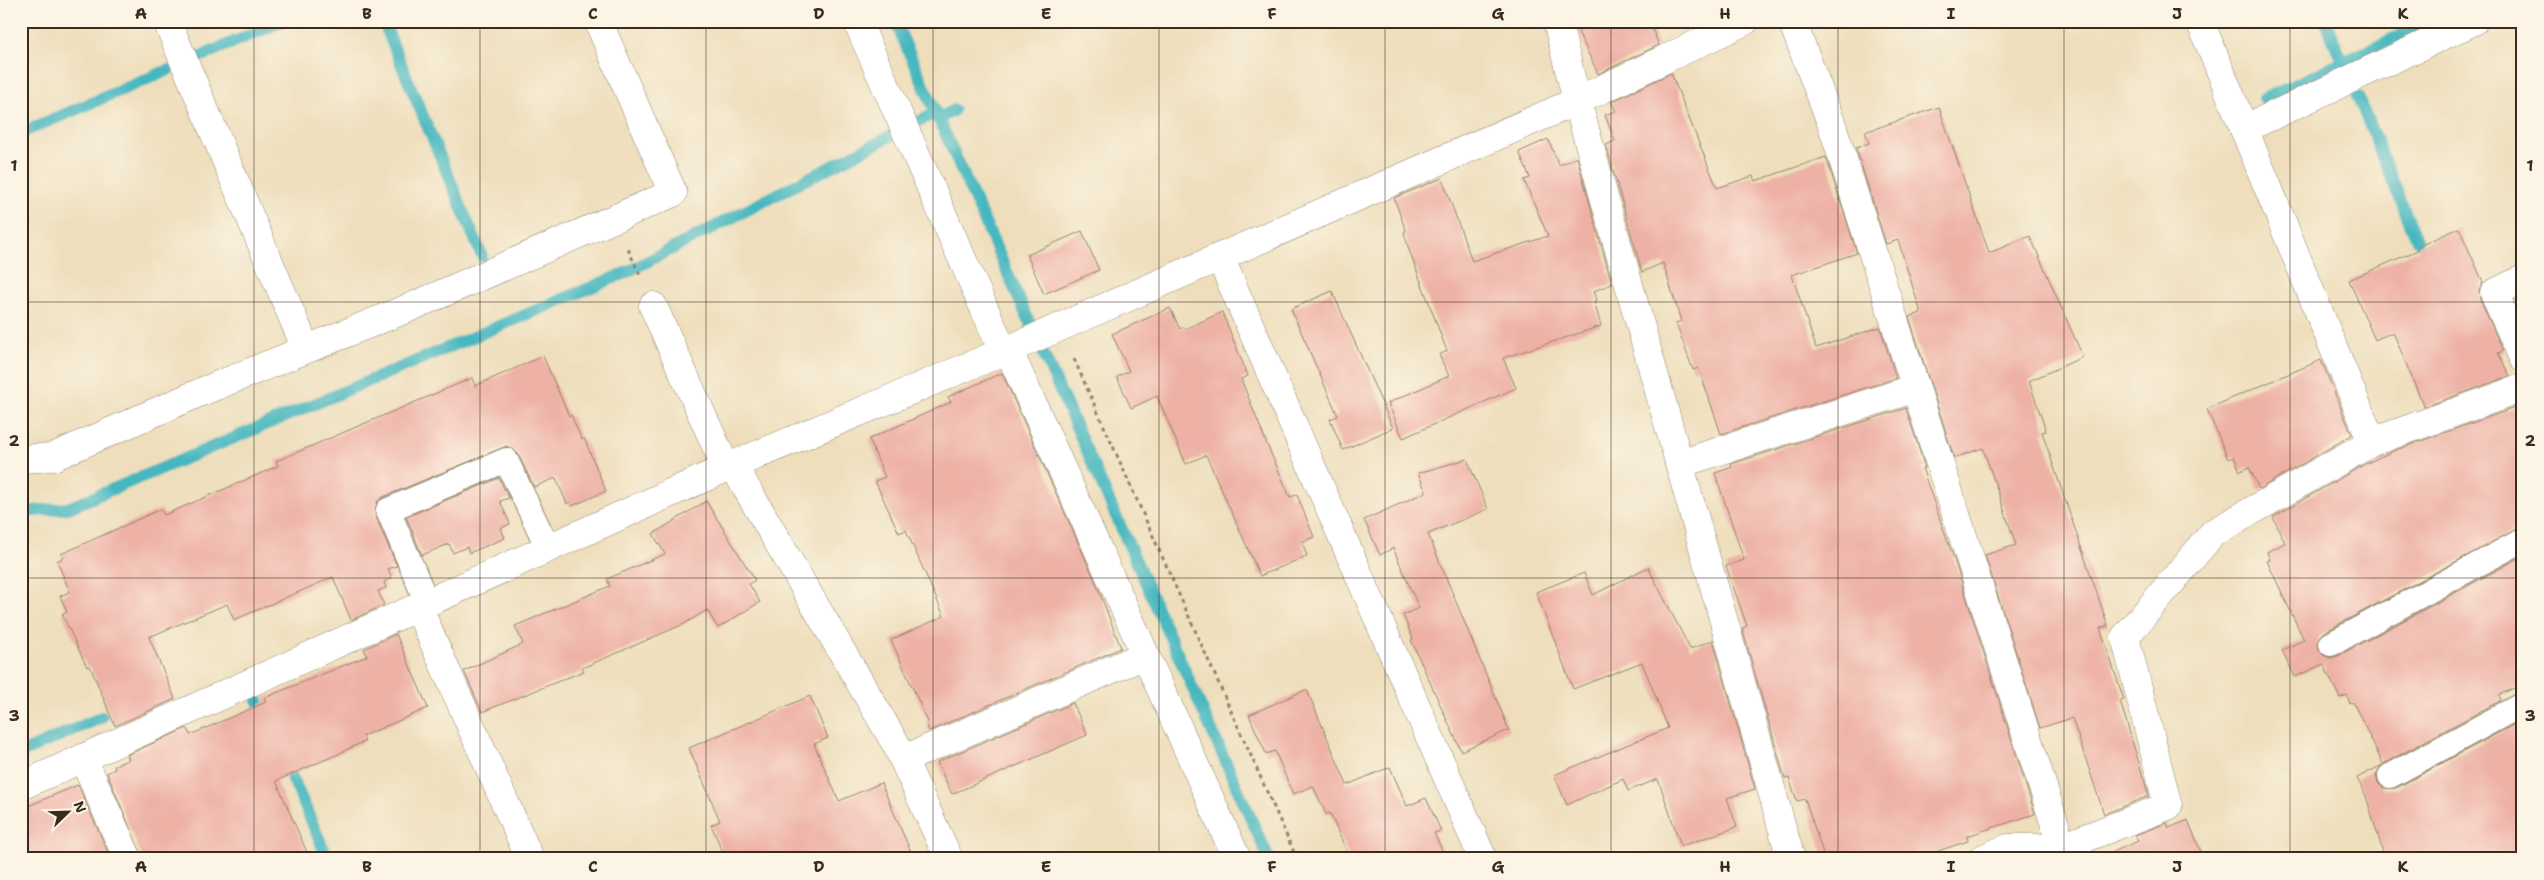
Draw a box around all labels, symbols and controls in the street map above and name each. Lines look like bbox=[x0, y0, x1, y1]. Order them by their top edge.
text: A bbox=[135, 3, 147, 24]
text: B bbox=[362, 3, 372, 24]
text: C bbox=[588, 3, 598, 24]
text: D bbox=[813, 3, 825, 24]
text: E bbox=[1041, 3, 1051, 24]
text: F bbox=[1267, 3, 1277, 24]
text: G bbox=[1492, 3, 1505, 24]
text: H bbox=[1719, 3, 1731, 24]
text: I bbox=[1947, 3, 1956, 24]
text: J bbox=[2172, 3, 2182, 24]
text: K bbox=[2398, 3, 2409, 24]
text: 1 bbox=[10, 155, 18, 176]
text: 1 bbox=[2526, 155, 2534, 176]
text: 2 bbox=[8, 430, 20, 451]
text: 2 bbox=[2524, 430, 2536, 451]
text: 3 bbox=[8, 705, 20, 726]
text: 3 bbox=[2524, 705, 2536, 726]
north arrow bbox=[42, 788, 92, 838]
text: N bbox=[70, 798, 90, 816]
text: A bbox=[135, 856, 147, 877]
text: B bbox=[362, 856, 372, 877]
text: C bbox=[588, 856, 598, 877]
text: D bbox=[813, 856, 825, 877]
text: E bbox=[1041, 856, 1051, 877]
text: F bbox=[1267, 856, 1277, 877]
text: G bbox=[1492, 856, 1505, 877]
text: H bbox=[1719, 856, 1731, 877]
text: I bbox=[1947, 856, 1956, 877]
text: J bbox=[2172, 856, 2182, 877]
text: K bbox=[2398, 856, 2409, 877]

